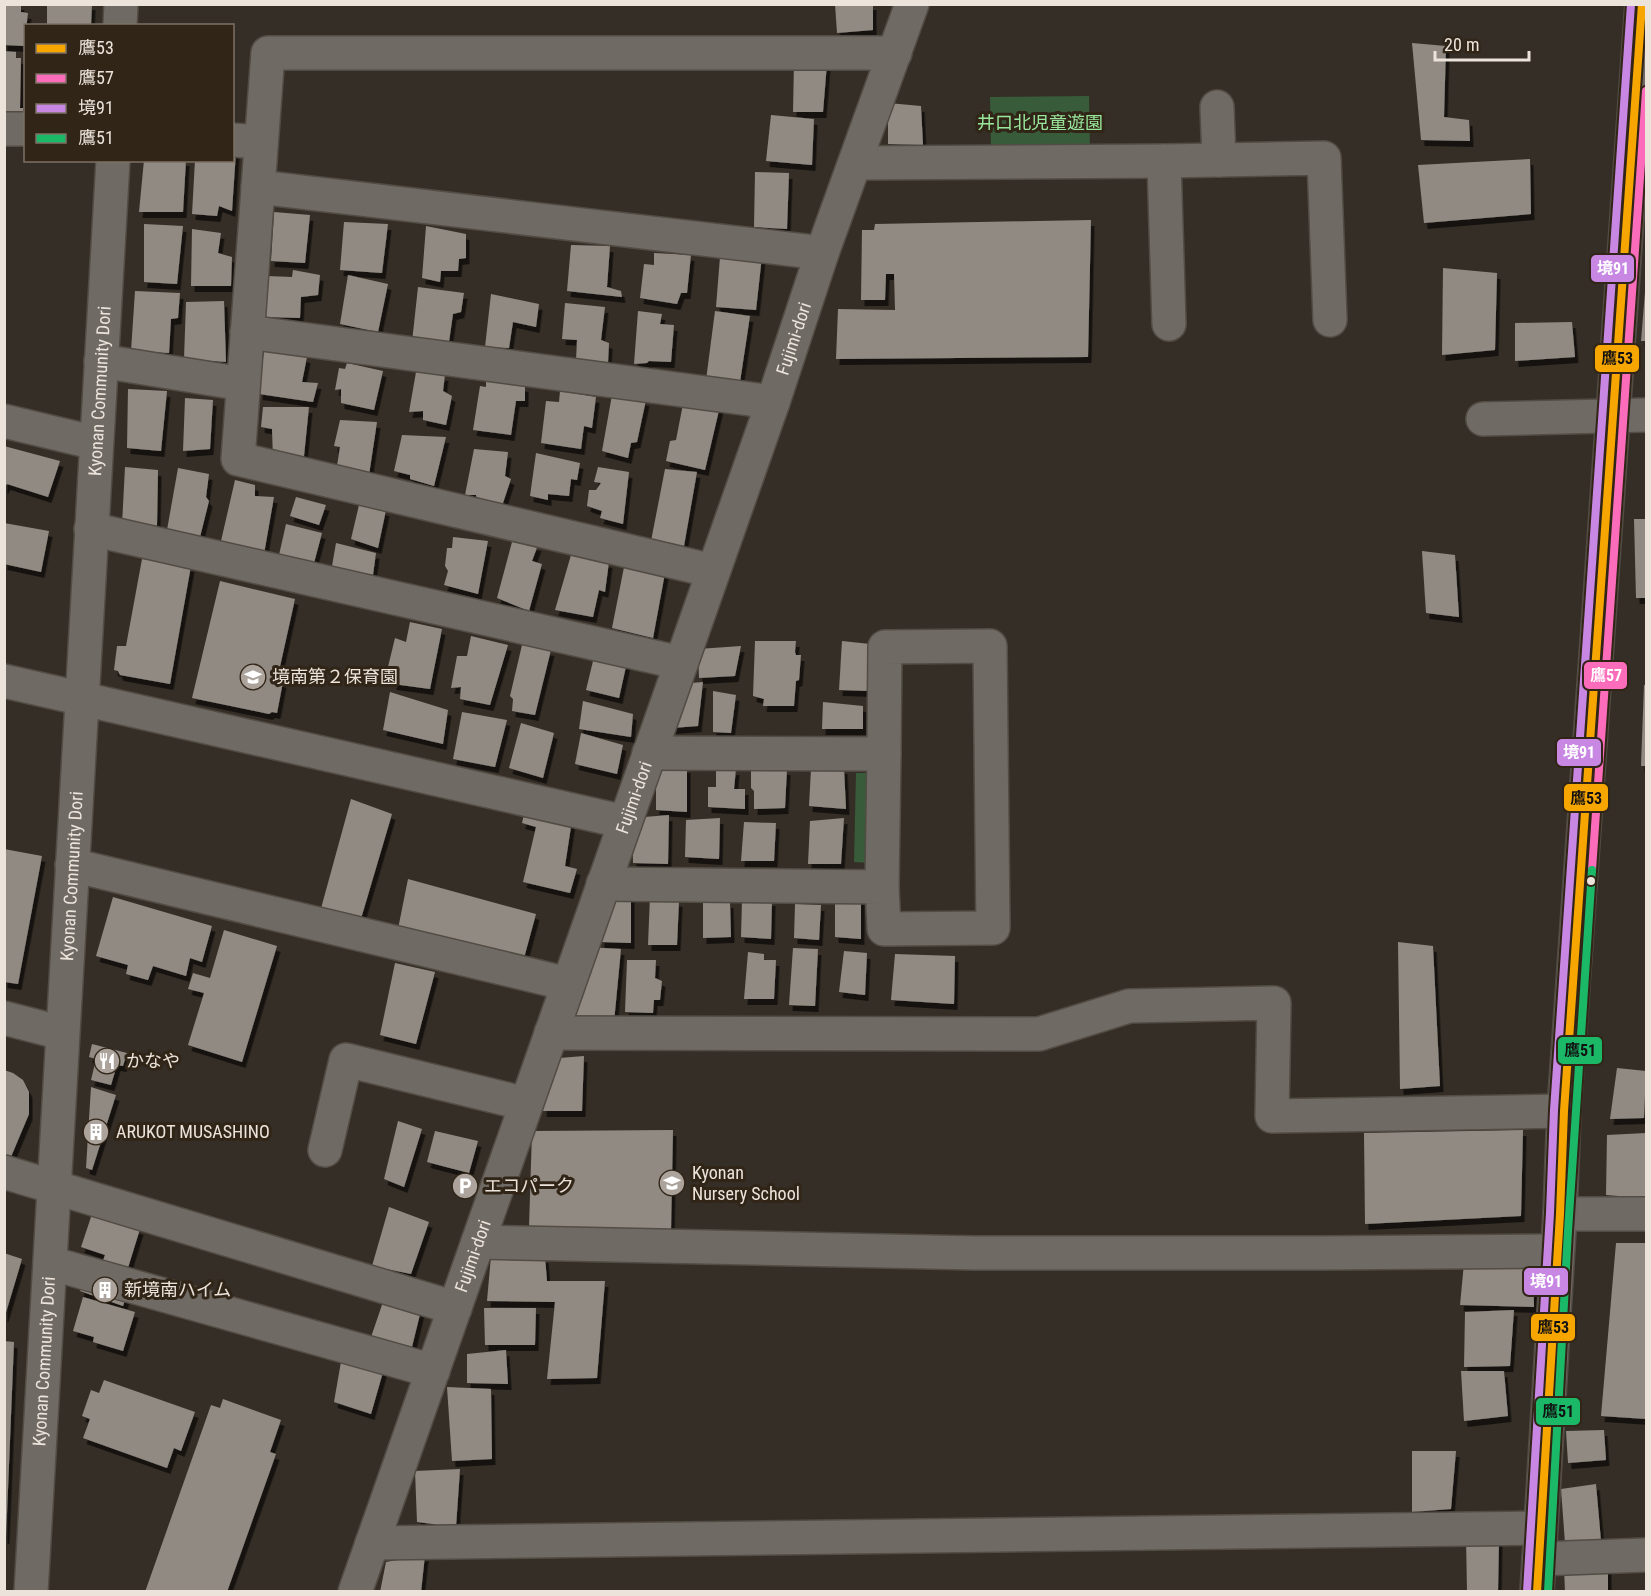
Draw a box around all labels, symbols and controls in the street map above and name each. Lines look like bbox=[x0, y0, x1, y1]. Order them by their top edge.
legend bbox=[24, 24, 234, 162]
scale bar bbox=[1435, 24, 1530, 62]
text: 20 m bbox=[1444, 34, 1479, 55]
text: 鷹53 bbox=[78, 37, 114, 58]
text: 鷹57 bbox=[78, 67, 114, 88]
text: 境91 bbox=[78, 97, 114, 118]
park label: 井口北児童遊園 bbox=[977, 112, 1103, 133]
text: 鷹51 bbox=[78, 127, 114, 148]
line badge: 境91 bbox=[1590, 254, 1635, 283]
text: 境91 bbox=[1597, 259, 1629, 278]
street label: Fujimi-dori bbox=[772, 299, 815, 377]
street label: Kyonan Community Dori bbox=[84, 305, 115, 476]
line badge: 鷹53 bbox=[1594, 344, 1640, 373]
text: 鷹53 bbox=[1601, 349, 1633, 368]
line badge: 鷹57 bbox=[1583, 661, 1628, 690]
school or university icon: 境南第２保育園 bbox=[238, 662, 268, 692]
place label: 境南第２保育園 bbox=[272, 666, 398, 687]
text: 鷹57 bbox=[1590, 666, 1622, 685]
line badge: 境91 bbox=[1556, 738, 1602, 767]
text: 境91 bbox=[1563, 743, 1595, 762]
street label: Fujimi-dori bbox=[611, 758, 656, 836]
line badge: 鷹53 bbox=[1563, 783, 1609, 812]
text: 鷹53 bbox=[1570, 789, 1602, 808]
street label: Kyonan Community Dori bbox=[56, 791, 87, 962]
unlabelled marker bbox=[1585, 875, 1597, 887]
line badge: 鷹51 bbox=[1557, 1036, 1603, 1065]
text: 鷹51 bbox=[1564, 1041, 1596, 1060]
restaurant icon: かなや bbox=[92, 1046, 122, 1076]
place label: かなや bbox=[126, 1050, 180, 1071]
building icon: ARUKOT MUSASHINO bbox=[81, 1117, 111, 1147]
place label: ARUKOT MUSASHINO bbox=[116, 1121, 270, 1142]
place label: Kyonan Nursery School bbox=[692, 1162, 800, 1204]
school or university icon: Kyonan Nursery School bbox=[657, 1168, 687, 1198]
parking icon: エコパーク bbox=[450, 1171, 480, 1201]
place label: エコパーク bbox=[484, 1175, 574, 1196]
street label: Fujimi-dori bbox=[450, 1217, 495, 1295]
line badge: 境91 bbox=[1523, 1267, 1569, 1296]
text: 境91 bbox=[1530, 1272, 1562, 1291]
building icon: 新境南ハイム bbox=[90, 1275, 120, 1305]
street label: Kyonan Community Dori bbox=[28, 1276, 59, 1447]
place label: 新境南ハイム bbox=[124, 1279, 231, 1300]
line badge: 鷹53 bbox=[1530, 1313, 1576, 1342]
text: 鷹53 bbox=[1537, 1318, 1569, 1337]
line badge: 鷹51 bbox=[1535, 1397, 1581, 1426]
text: 鷹51 bbox=[1542, 1402, 1574, 1421]

